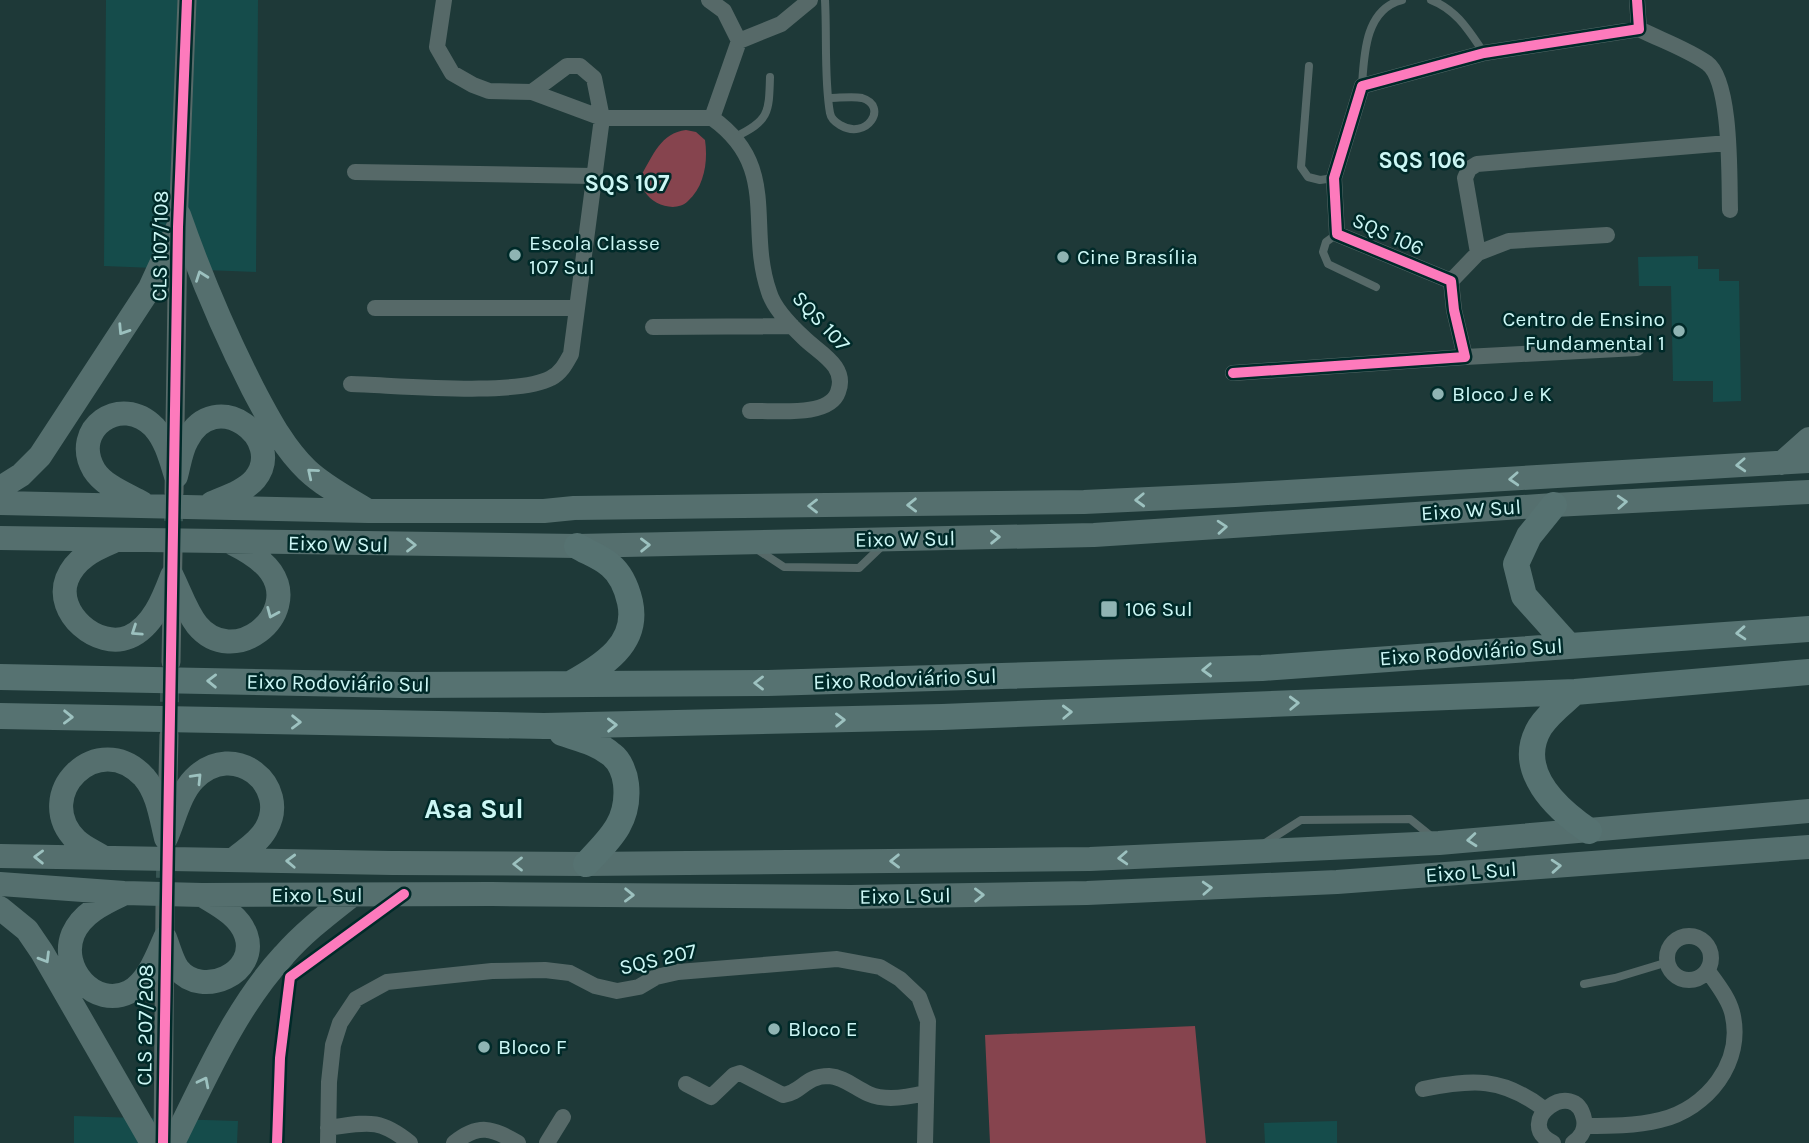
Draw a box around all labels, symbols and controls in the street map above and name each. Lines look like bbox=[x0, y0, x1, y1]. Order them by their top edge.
district label: SQS 106 bbox=[1378, 147, 1466, 174]
district label: SQS 107 bbox=[584, 170, 670, 197]
street label: CLS 107/108 bbox=[147, 190, 173, 302]
street label: SQS 106 bbox=[1349, 208, 1427, 260]
place label: Escola Classe 107 Sul bbox=[529, 231, 660, 279]
place label: Cine Brasília bbox=[1077, 245, 1198, 269]
marker: Escola Classe 107 Sul bbox=[507, 247, 523, 263]
marker: Cine Brasília bbox=[1055, 249, 1071, 265]
one-way arrow bbox=[195, 271, 209, 283]
street label: SQS 107 bbox=[787, 286, 855, 356]
place label: Centro de Ensino Fundamental 1 bbox=[1503, 307, 1665, 355]
one-way arrow bbox=[119, 322, 132, 335]
marker: Centro de Ensino Fundamental 1 bbox=[1671, 323, 1687, 339]
place label: Bloco J e K bbox=[1452, 382, 1552, 406]
marker: Bloco J e K bbox=[1430, 386, 1446, 402]
one-way arrow bbox=[1735, 458, 1746, 473]
one-way arrow bbox=[307, 469, 320, 481]
one-way arrow bbox=[1508, 471, 1519, 486]
one-way arrow bbox=[1134, 492, 1145, 507]
one-way arrow bbox=[1617, 494, 1628, 509]
street label: Eixo W Sul bbox=[1420, 495, 1522, 525]
one-way arrow bbox=[907, 497, 917, 513]
one-way arrow bbox=[807, 498, 817, 514]
one-way arrow bbox=[1217, 519, 1228, 534]
street label: Eixo W Sul bbox=[855, 526, 955, 552]
one-way arrow bbox=[990, 529, 1001, 545]
street label: Eixo W Sul bbox=[288, 531, 388, 557]
one-way arrow bbox=[406, 537, 417, 553]
one-way arrow bbox=[640, 537, 651, 553]
place label: 106 Sul bbox=[1125, 597, 1193, 621]
marker: 106 Sul bbox=[1099, 599, 1119, 619]
one-way arrow bbox=[266, 606, 280, 618]
one-way arrow bbox=[131, 623, 143, 635]
one-way arrow bbox=[1735, 625, 1746, 640]
street label: Eixo Rodoviário Sul bbox=[1379, 634, 1563, 670]
one-way arrow bbox=[1201, 662, 1212, 677]
street label: Eixo Rodoviário Sul bbox=[813, 664, 997, 694]
street label: Eixo Rodoviário Sul bbox=[246, 669, 430, 697]
one-way arrow bbox=[206, 674, 217, 689]
one-way arrow bbox=[753, 675, 764, 691]
one-way arrow bbox=[1289, 696, 1300, 711]
one-way arrow bbox=[1062, 705, 1073, 720]
one-way arrow bbox=[63, 710, 74, 725]
one-way arrow bbox=[834, 712, 845, 727]
one-way arrow bbox=[290, 715, 301, 730]
one-way arrow bbox=[607, 717, 618, 732]
one-way arrow bbox=[189, 773, 201, 786]
district label: Asa Sul bbox=[424, 792, 524, 825]
one-way arrow bbox=[1466, 832, 1477, 847]
one-way arrow bbox=[33, 849, 44, 865]
one-way arrow bbox=[1117, 850, 1128, 865]
one-way arrow bbox=[889, 853, 900, 869]
one-way arrow bbox=[285, 854, 296, 869]
one-way arrow bbox=[512, 856, 523, 872]
street label: Eixo L Sul bbox=[1425, 857, 1517, 887]
one-way arrow bbox=[1551, 859, 1562, 874]
one-way arrow bbox=[1201, 880, 1212, 895]
street label: Eixo L Sul bbox=[271, 883, 363, 907]
street label: Eixo L Sul bbox=[859, 883, 951, 909]
one-way arrow bbox=[624, 887, 635, 903]
one-way arrow bbox=[974, 887, 985, 903]
street label: SQS 207 bbox=[617, 938, 699, 980]
one-way arrow bbox=[37, 950, 50, 963]
street label: CLS 207/208 bbox=[132, 964, 158, 1086]
place label: Bloco E bbox=[788, 1017, 858, 1041]
marker: Bloco E bbox=[766, 1021, 782, 1037]
place label: Bloco F bbox=[498, 1035, 567, 1059]
marker: Bloco F bbox=[476, 1039, 492, 1055]
one-way arrow bbox=[195, 1077, 209, 1089]

